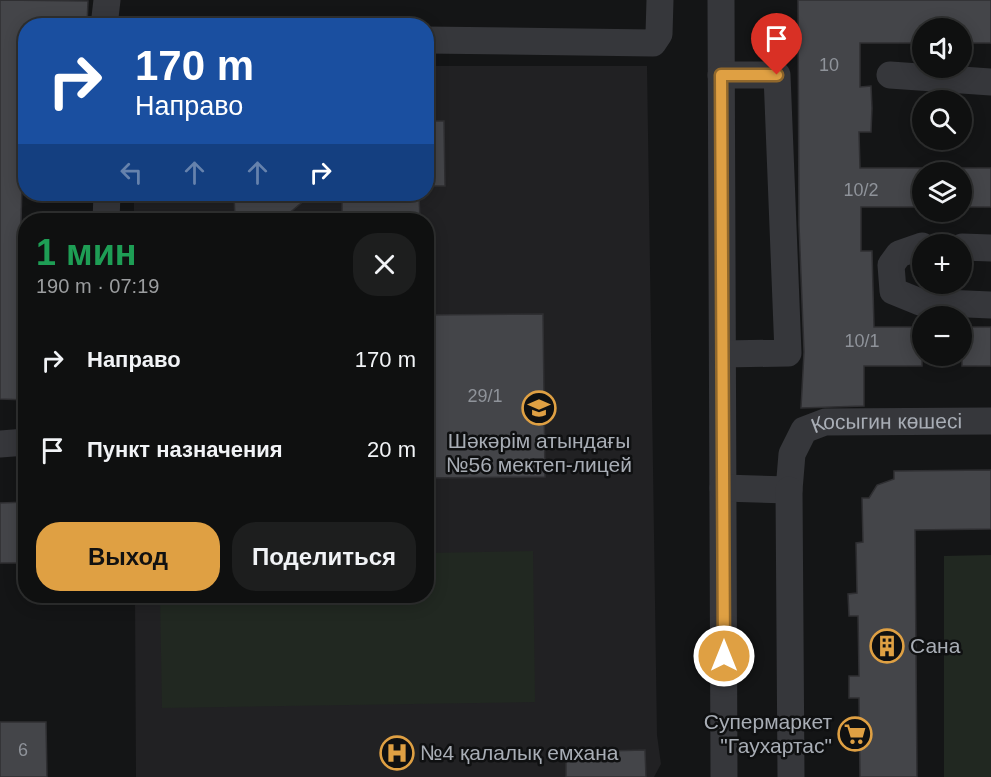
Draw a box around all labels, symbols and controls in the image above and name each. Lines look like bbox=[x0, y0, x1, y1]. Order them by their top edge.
pin bbox=[751, 13, 802, 75]
map controls bbox=[912, 18, 972, 366]
button: sound bbox=[912, 18, 972, 78]
icon: arrive bbox=[760, 22, 793, 55]
icon: right bbox=[36, 42, 114, 120]
text: 170 m bbox=[135, 42, 254, 89]
house number: 10 bbox=[819, 55, 839, 75]
button: search bbox=[912, 90, 972, 150]
text: Направо bbox=[135, 91, 243, 121]
icon: left bbox=[115, 156, 148, 189]
icon: ahead bbox=[178, 156, 211, 189]
icon: ahead bbox=[241, 156, 274, 189]
icon: right bbox=[304, 156, 337, 189]
button: layers bbox=[912, 162, 972, 222]
house number: 10/2 bbox=[843, 180, 879, 200]
text: 1 мин bbox=[36, 232, 137, 273]
button: close bbox=[353, 233, 416, 296]
button: + bbox=[912, 234, 972, 294]
text: 190 m · 07:19 bbox=[36, 275, 159, 297]
button: − bbox=[912, 306, 972, 366]
house number: 10/1 bbox=[844, 331, 880, 351]
icon: right bbox=[36, 344, 69, 377]
text: Направо bbox=[87, 347, 181, 372]
text: 170 m bbox=[355, 347, 416, 372]
house number: 29/1 bbox=[467, 386, 503, 406]
school or university icon: Шәкәрім атындағы №56 мектеп-лицей bbox=[521, 390, 557, 426]
street label: Косыгин көшесі bbox=[808, 409, 962, 437]
place label: Шәкәрім атындағы №56 мектеп-лицей bbox=[446, 429, 632, 476]
icon: arrive bbox=[36, 434, 69, 467]
text: Пункт назначения bbox=[87, 437, 283, 462]
text: 20 m bbox=[367, 437, 416, 462]
button: Выход bbox=[36, 522, 220, 591]
button: Поделиться bbox=[232, 522, 416, 591]
position arrow bbox=[692, 624, 756, 688]
building icon: Сана bbox=[869, 628, 905, 664]
place label: Сана bbox=[910, 634, 961, 657]
place label: Супермаркет "Гаухартас" bbox=[704, 710, 832, 757]
supermarket icon: Супермаркет "Гаухартас" bbox=[837, 716, 873, 752]
hospital icon: №4 қалалық емхана bbox=[379, 735, 415, 771]
house number: 6 bbox=[18, 740, 28, 760]
place label: №4 қалалық емхана bbox=[420, 741, 619, 764]

